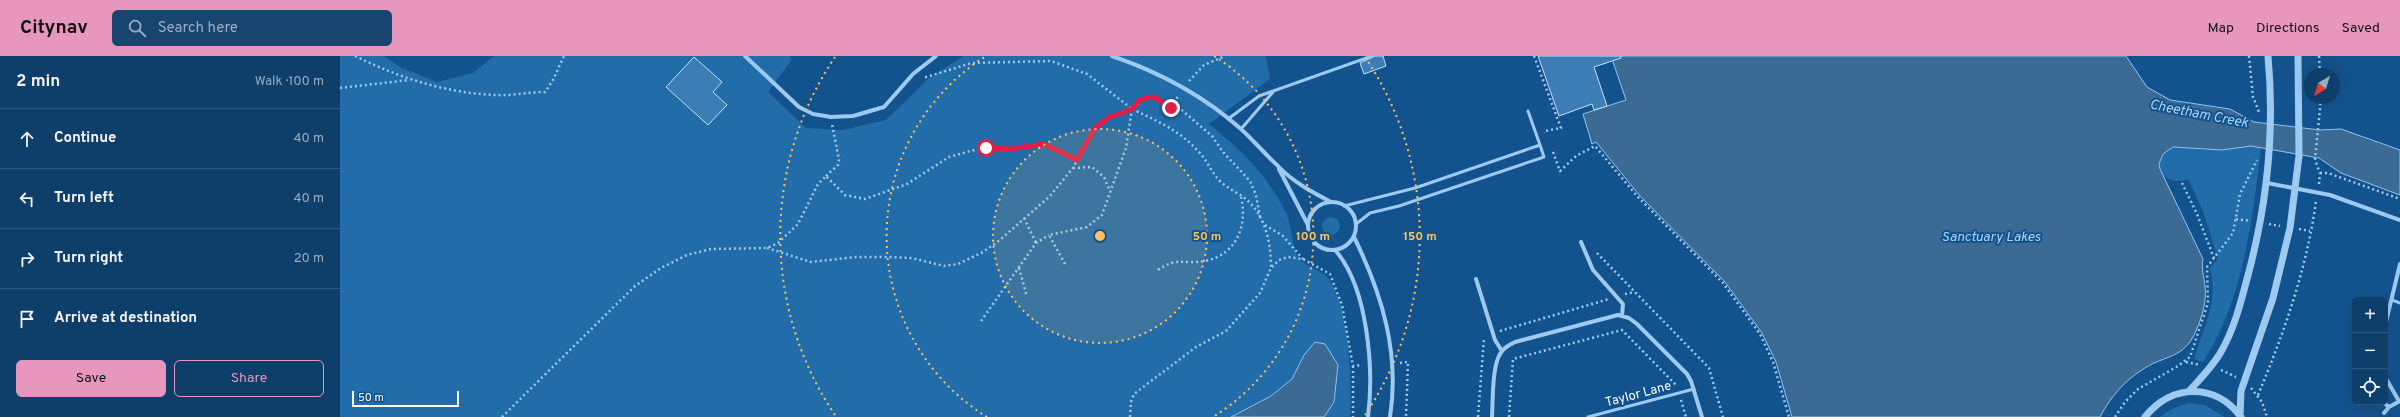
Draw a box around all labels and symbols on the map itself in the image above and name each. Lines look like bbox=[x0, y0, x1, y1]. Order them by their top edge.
north arrow bbox=[2304, 68, 2340, 104]
water label: Cheetham Creek bbox=[2148, 97, 2250, 133]
route end bbox=[1162, 99, 1180, 117]
route start bbox=[977, 139, 995, 157]
centre of rings bbox=[1093, 229, 1107, 243]
text: 50 m bbox=[1193, 229, 1221, 245]
text: 100 m bbox=[1296, 229, 1330, 245]
text: 150 m bbox=[1403, 229, 1437, 245]
water label: Sanctuary Lakes bbox=[1941, 229, 2041, 246]
street label: Taylor Lane bbox=[1604, 378, 1673, 411]
scale bar bbox=[352, 389, 459, 408]

